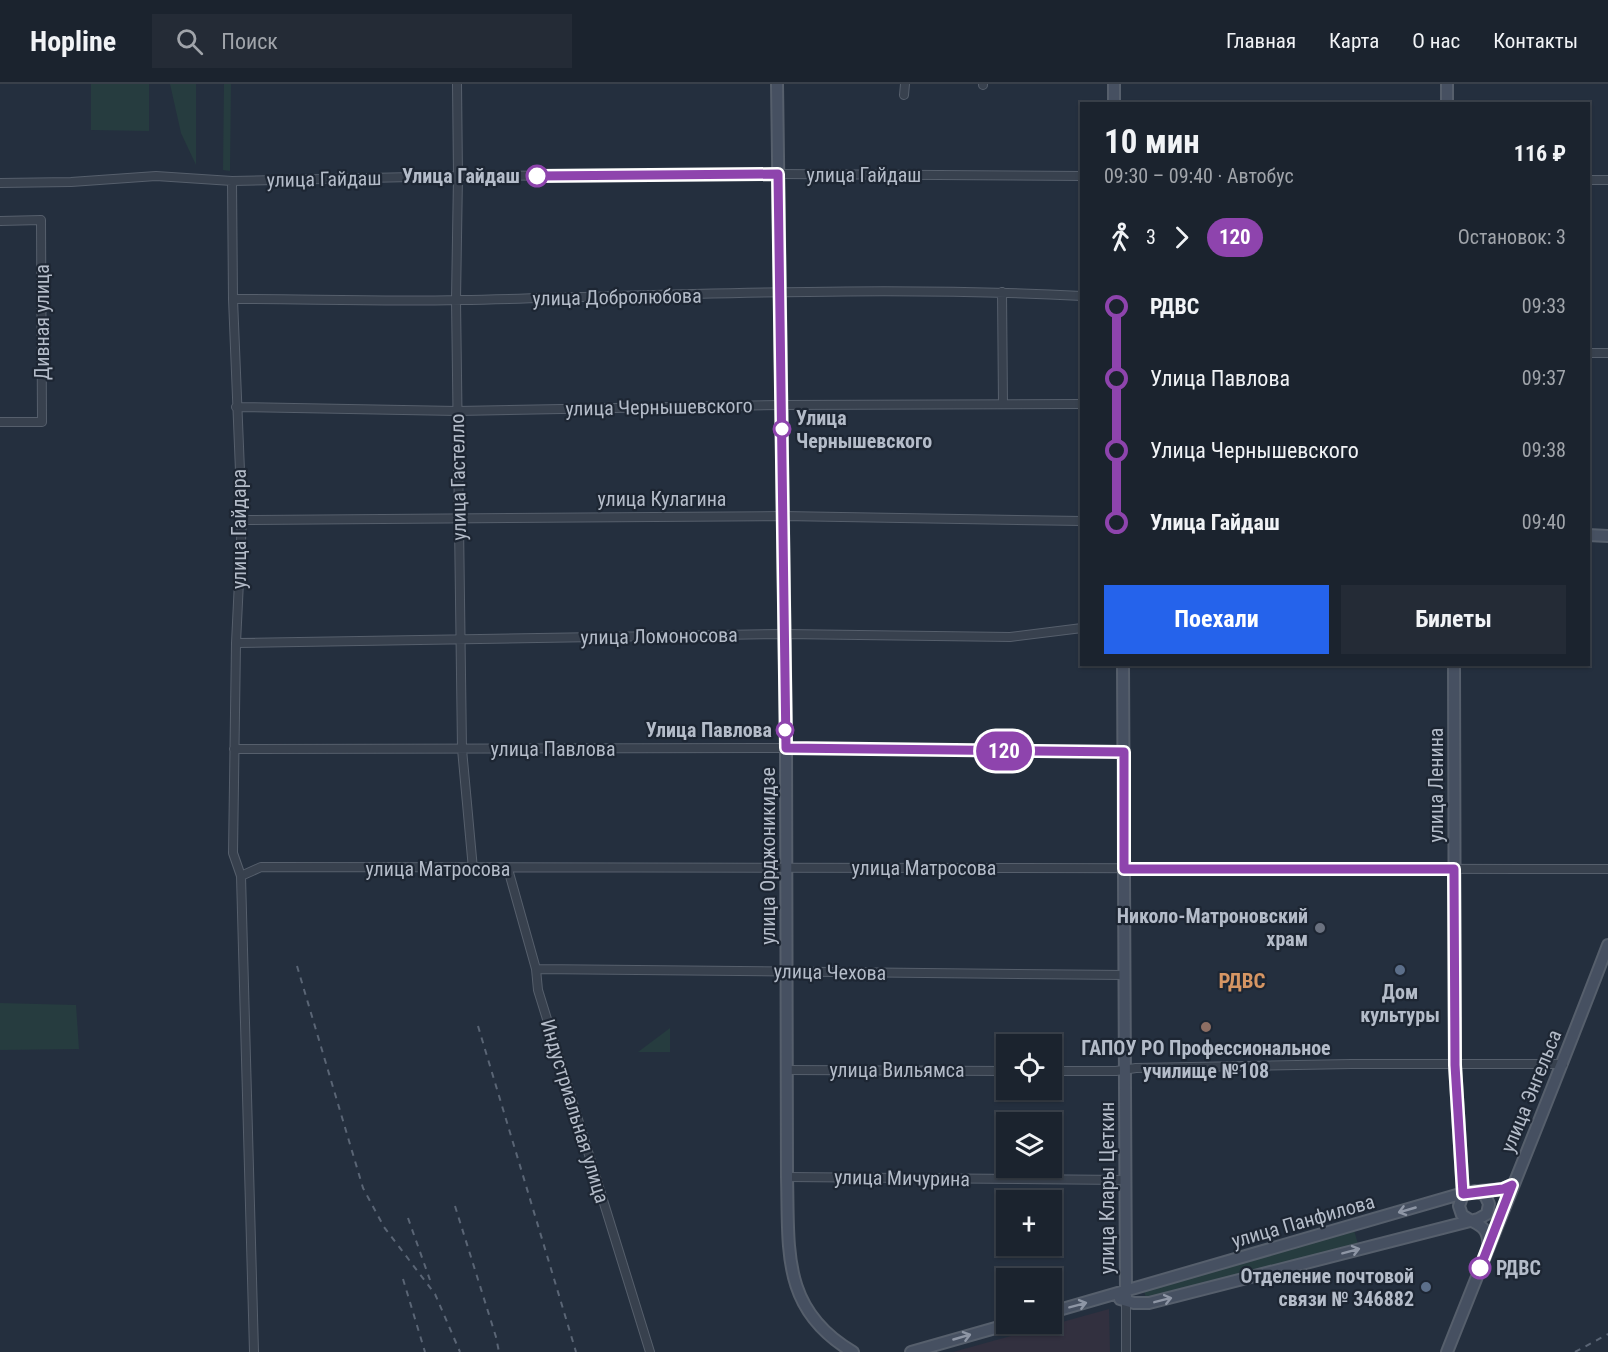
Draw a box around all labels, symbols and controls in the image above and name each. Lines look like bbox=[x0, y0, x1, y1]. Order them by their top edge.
search box bbox=[152, 14, 572, 68]
text: Hopline bbox=[30, 25, 116, 58]
icon: search bbox=[173, 25, 206, 58]
text: Поиск bbox=[221, 29, 278, 54]
text: Главная bbox=[1226, 29, 1296, 53]
text: Карта bbox=[1329, 29, 1379, 53]
text: О нас bbox=[1412, 29, 1460, 53]
text: Контакты bbox=[1493, 29, 1578, 53]
text: 10 мин bbox=[1104, 122, 1200, 161]
text: 116 ₽ bbox=[1514, 141, 1566, 166]
street label: улица Гайдаш bbox=[807, 163, 921, 187]
place label: Улица Гайдаш bbox=[402, 164, 520, 188]
text: 09:30 – 09:40 · Автобус bbox=[1104, 164, 1294, 188]
marker: Улица Гайдаш bbox=[526, 165, 548, 187]
street label: улица Гайдаш bbox=[266, 166, 382, 192]
icon: walk bbox=[1104, 221, 1137, 254]
icon: forward bbox=[1165, 221, 1198, 254]
text: 3 bbox=[1146, 225, 1156, 249]
text: 120 bbox=[1219, 225, 1251, 249]
text: Остановок: 3 bbox=[1458, 225, 1566, 249]
street label: Дивная улица bbox=[30, 264, 54, 380]
street label: улица Добролюбова bbox=[532, 284, 702, 310]
text: РДВС bbox=[1150, 294, 1199, 319]
text: 09:33 bbox=[1522, 294, 1566, 318]
text: Улица Павлова bbox=[1150, 366, 1290, 391]
text: 09:37 bbox=[1522, 366, 1566, 390]
street label: улица Чернышевского bbox=[565, 393, 753, 421]
place label: Улица Чернышевского bbox=[796, 406, 932, 453]
street label: улица Гастелло bbox=[445, 413, 471, 541]
marker: Улица Чернышевского bbox=[773, 420, 791, 438]
text: Улица Чернышевского bbox=[1150, 438, 1359, 463]
text: 09:38 bbox=[1522, 438, 1566, 462]
street label: улица Гайдара bbox=[227, 469, 251, 589]
street label: улица Кулагина bbox=[598, 487, 726, 511]
text: Улица Гайдаш bbox=[1150, 510, 1280, 535]
text: 09:40 bbox=[1522, 510, 1566, 534]
button: Поехали bbox=[1104, 585, 1329, 654]
button: Билеты bbox=[1341, 585, 1566, 654]
street label: улица Ломоносова bbox=[580, 623, 738, 649]
place label: Улица Павлова bbox=[646, 718, 772, 742]
marker: Улица Павлова bbox=[776, 721, 794, 739]
street label: улица Ленина bbox=[1424, 728, 1448, 842]
line badge: 120 bbox=[970, 732, 1038, 770]
street label: улица Павлова bbox=[491, 737, 615, 761]
text: 120 bbox=[988, 739, 1020, 763]
street label: улица Орджоникидзе bbox=[756, 767, 780, 945]
street label: улица Матросова bbox=[852, 856, 996, 880]
street label: улица Матросова bbox=[366, 857, 510, 881]
place label: Николо-Матроновский храм bbox=[1117, 904, 1308, 951]
marker: Николо-Матроновский храм bbox=[1313, 921, 1327, 935]
street label: улица Чехова bbox=[773, 959, 887, 985]
marker: Дом культуры bbox=[1393, 963, 1407, 977]
district label: РДВС bbox=[1218, 969, 1266, 993]
place label: Дом культуры bbox=[1360, 980, 1440, 1027]
street label: Индустриальная улица bbox=[536, 1016, 614, 1206]
marker: ГАПОУ РО Профессиональное училище №108 bbox=[1199, 1020, 1213, 1034]
street label: улица Энгельса bbox=[1495, 1026, 1567, 1156]
map controls bbox=[996, 1034, 1062, 1334]
button: locate bbox=[996, 1034, 1062, 1100]
place label: ГАПОУ РО Профессиональное училище №108 bbox=[1081, 1036, 1331, 1083]
street label: улица Вильямса bbox=[829, 1058, 965, 1082]
street label: улица Клары Цеткин bbox=[1095, 1102, 1119, 1274]
button: layers bbox=[996, 1112, 1062, 1178]
street label: улица Мичурина bbox=[834, 1165, 970, 1191]
street label: улица Панфилова bbox=[1229, 1189, 1377, 1253]
button: + bbox=[996, 1190, 1062, 1256]
one-way arrow bbox=[1397, 1205, 1416, 1216]
one-way arrow bbox=[1342, 1245, 1361, 1257]
place label: РДВС bbox=[1496, 1256, 1541, 1280]
marker: РДВС bbox=[1469, 1257, 1491, 1279]
place label: Отделение почтовой связи № 346882 bbox=[1240, 1264, 1414, 1311]
button: − bbox=[996, 1268, 1062, 1334]
marker: Отделение почтовой связи № 346882 bbox=[1419, 1280, 1433, 1294]
one-way arrow bbox=[1153, 1294, 1172, 1305]
one-way arrow bbox=[1068, 1299, 1087, 1310]
one-way arrow bbox=[952, 1331, 971, 1342]

